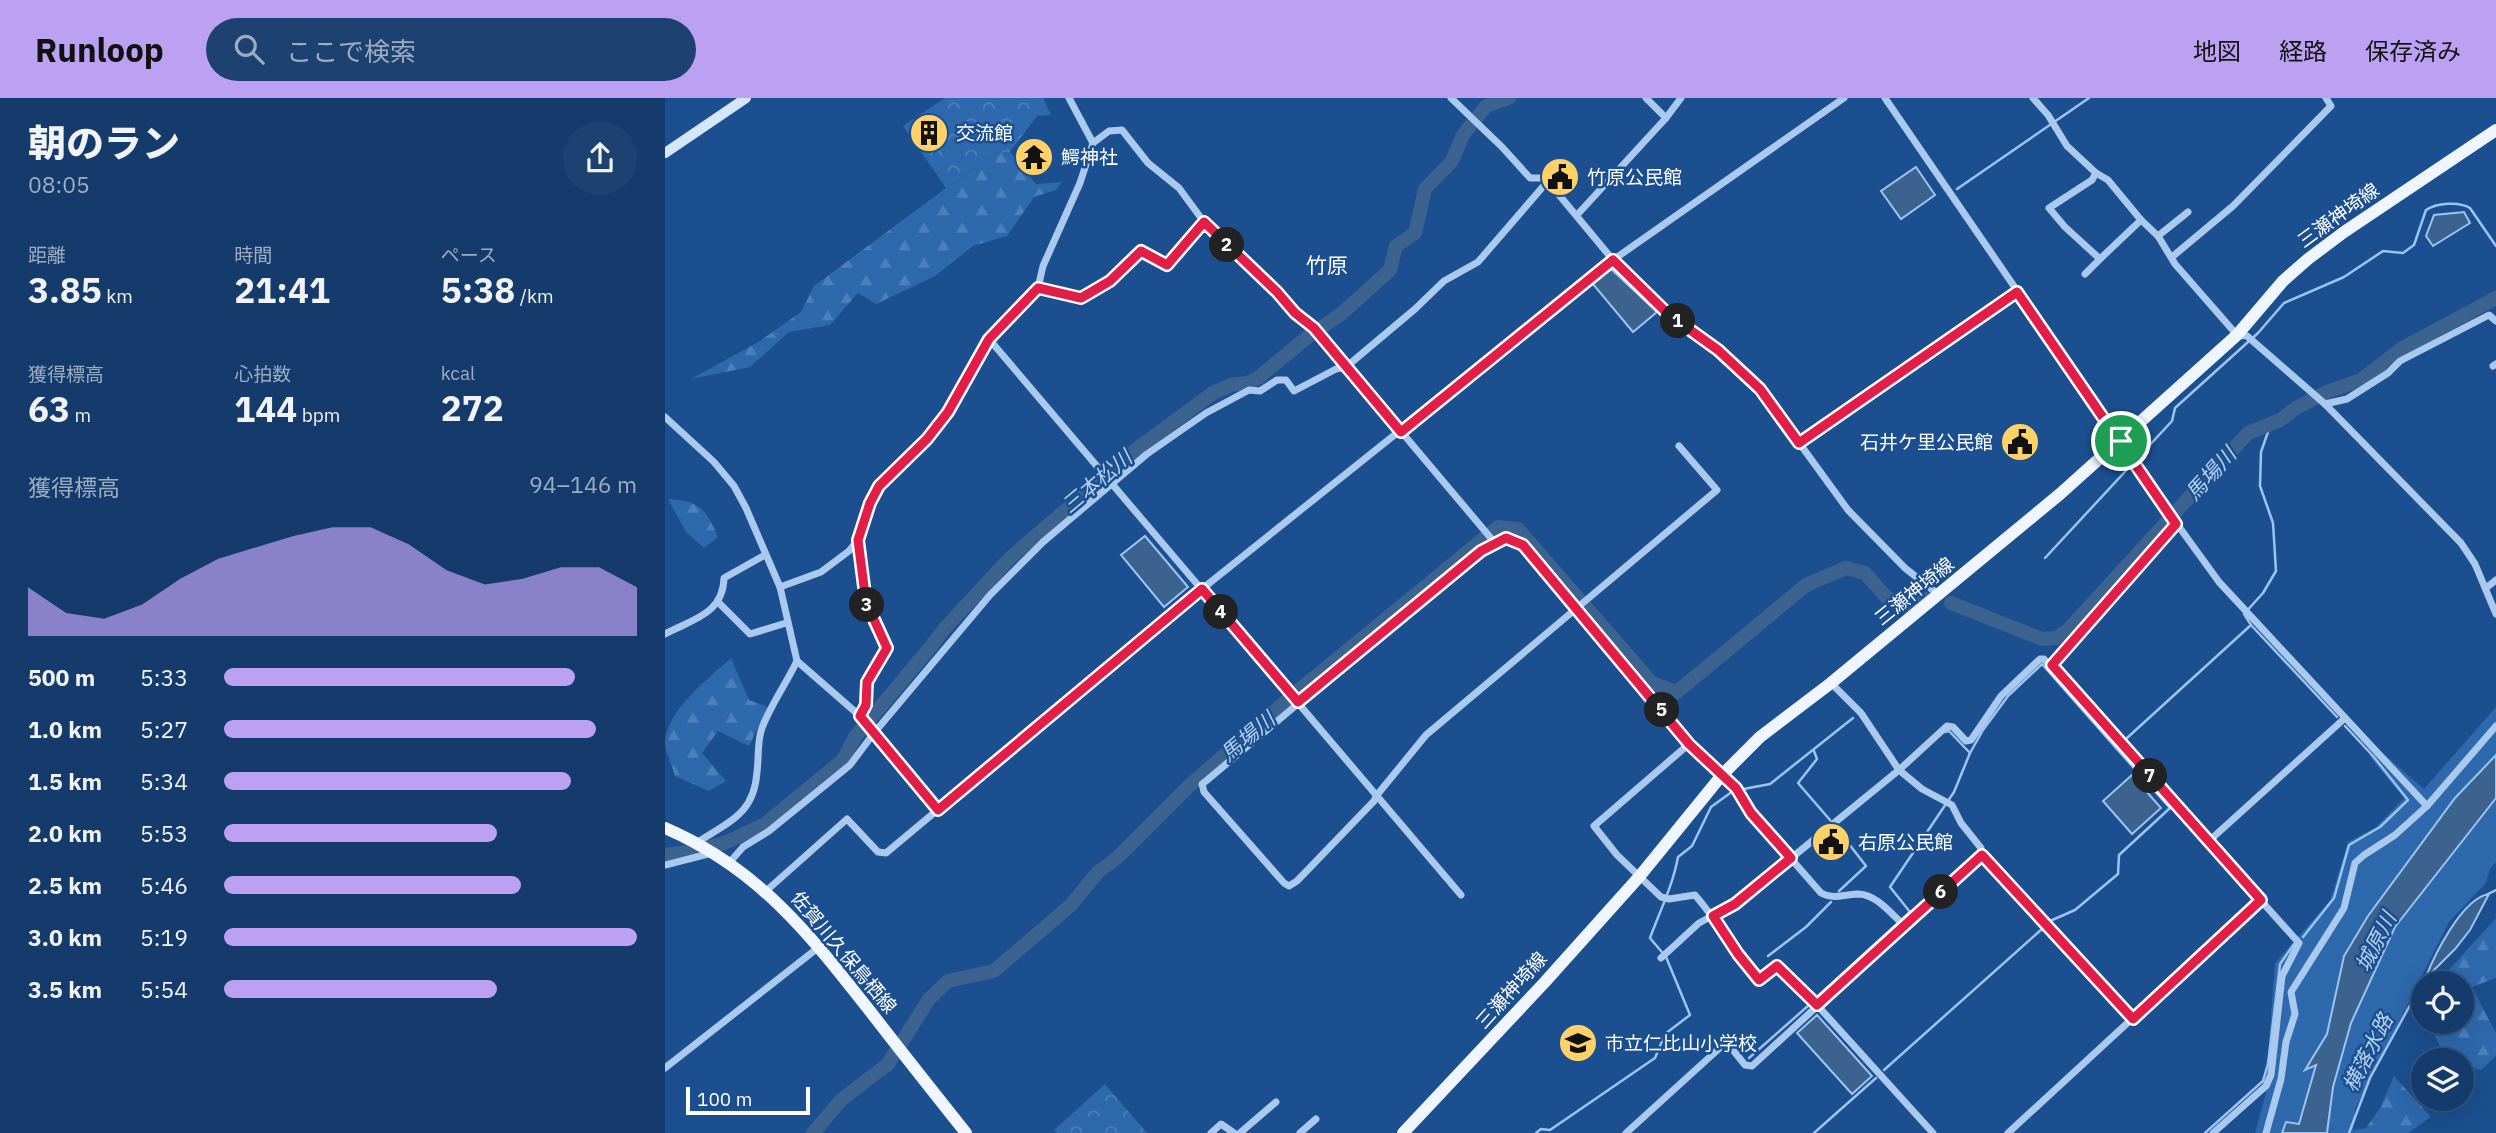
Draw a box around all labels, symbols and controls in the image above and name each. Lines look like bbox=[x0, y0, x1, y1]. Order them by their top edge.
search box bbox=[206, 18, 696, 81]
text: Runloop bbox=[35, 28, 164, 71]
icon: search bbox=[230, 30, 268, 68]
text: ここで検索 bbox=[286, 34, 416, 68]
text: 地図 bbox=[2193, 35, 2241, 67]
text: 経路 bbox=[2279, 35, 2327, 67]
text: 保存済み bbox=[2365, 35, 2461, 67]
building icon: 交流館 bbox=[908, 112, 950, 154]
text: 朝のラン bbox=[28, 118, 180, 167]
button: share bbox=[563, 121, 637, 195]
place label: 交流館 bbox=[956, 121, 1013, 145]
temple icon: 鰐神社 bbox=[1013, 136, 1055, 178]
place label: 鰐神社 bbox=[1061, 145, 1118, 169]
public building icon: 竹原公民館 bbox=[1539, 156, 1581, 198]
place label: 竹原公民館 bbox=[1587, 165, 1682, 189]
text: 08:05 bbox=[28, 169, 90, 199]
street label: 三瀬神埼線 bbox=[2293, 177, 2383, 253]
pin: 2 bbox=[1209, 228, 1245, 262]
text: 2 bbox=[1221, 232, 1232, 256]
text: 距離 bbox=[28, 243, 66, 267]
text: 時間 bbox=[234, 243, 272, 267]
text: ペース bbox=[441, 243, 497, 267]
district label: 竹原 bbox=[1306, 251, 1348, 279]
text: 3.85 bbox=[28, 267, 102, 313]
text: 21:41 bbox=[234, 267, 330, 313]
text: 5:38 bbox=[441, 267, 515, 313]
text: km bbox=[102, 284, 133, 308]
text: /km bbox=[515, 284, 554, 308]
pin: 1 bbox=[1661, 304, 1695, 339]
text: 1 bbox=[1672, 308, 1683, 332]
text: kcal bbox=[441, 361, 475, 385]
text: 獲得標高 bbox=[28, 362, 104, 386]
text: 心拍数 bbox=[234, 362, 291, 386]
text: 272 bbox=[441, 385, 504, 431]
text: 63 bbox=[28, 386, 70, 432]
text: 144 bbox=[234, 386, 297, 432]
text: m bbox=[70, 403, 91, 427]
text: bpm bbox=[297, 403, 340, 427]
pin bbox=[2091, 411, 2151, 471]
public building icon: 石井ケ里公民館 bbox=[1999, 421, 2041, 463]
icon: arrive bbox=[2102, 422, 2140, 460]
place label: 石井ケ里公民館 bbox=[1860, 430, 1993, 454]
water label: 馬場川 bbox=[2179, 439, 2243, 506]
water label: 三本松川 bbox=[1055, 442, 1139, 519]
text: 94–146 m bbox=[529, 469, 637, 499]
text: 獲得標高 bbox=[28, 472, 120, 502]
street label: 三瀬神埼線 bbox=[1870, 552, 1958, 630]
pin: 3 bbox=[849, 588, 885, 622]
text: 3 bbox=[861, 592, 872, 616]
pin: 4 bbox=[1203, 594, 1239, 630]
text: 4 bbox=[1215, 599, 1226, 623]
text: 500 m bbox=[28, 662, 95, 692]
text: 5:33 bbox=[140, 662, 188, 692]
pin: 5 bbox=[1644, 692, 1679, 728]
text: 5 bbox=[1656, 697, 1667, 721]
water label: 馬場川 bbox=[1214, 704, 1282, 767]
text: 1.0 km bbox=[28, 714, 102, 744]
text: 5:27 bbox=[140, 714, 188, 744]
pin: 7 bbox=[2133, 758, 2167, 794]
text: 7 bbox=[2144, 763, 2155, 787]
text: 1.5 km bbox=[28, 766, 102, 796]
text: 5:34 bbox=[140, 766, 188, 796]
text: 2.0 km bbox=[28, 818, 102, 848]
text: 5:53 bbox=[140, 818, 188, 848]
public building icon: 右原公民館 bbox=[1810, 821, 1852, 863]
place label: 右原公民館 bbox=[1858, 830, 1953, 854]
text: 2.5 km bbox=[28, 870, 102, 900]
text: 5:46 bbox=[140, 870, 188, 900]
pin: 6 bbox=[1923, 874, 1959, 910]
text: 6 bbox=[1935, 879, 1946, 903]
street label: 佐賀川久保鳥栖線 bbox=[786, 886, 902, 1018]
water label: 城原川 bbox=[2348, 905, 2403, 976]
text: 3.0 km bbox=[28, 922, 102, 952]
text: 5:19 bbox=[140, 922, 188, 952]
street label: 三瀬神埼線 bbox=[1470, 947, 1552, 1033]
map controls bbox=[2411, 971, 2474, 1111]
button: locate bbox=[2411, 971, 2474, 1034]
text: 3.5 km bbox=[28, 974, 102, 1004]
text: 5:54 bbox=[140, 974, 188, 1004]
water label: 横落水路 bbox=[2336, 1007, 2400, 1096]
school or university icon: 市立仁比山小学校 bbox=[1557, 1022, 1599, 1064]
place label: 市立仁比山小学校 bbox=[1605, 1031, 1757, 1055]
button: layers bbox=[2411, 1048, 2474, 1111]
scale bar bbox=[686, 1084, 810, 1116]
text: 100 m bbox=[697, 1087, 752, 1111]

